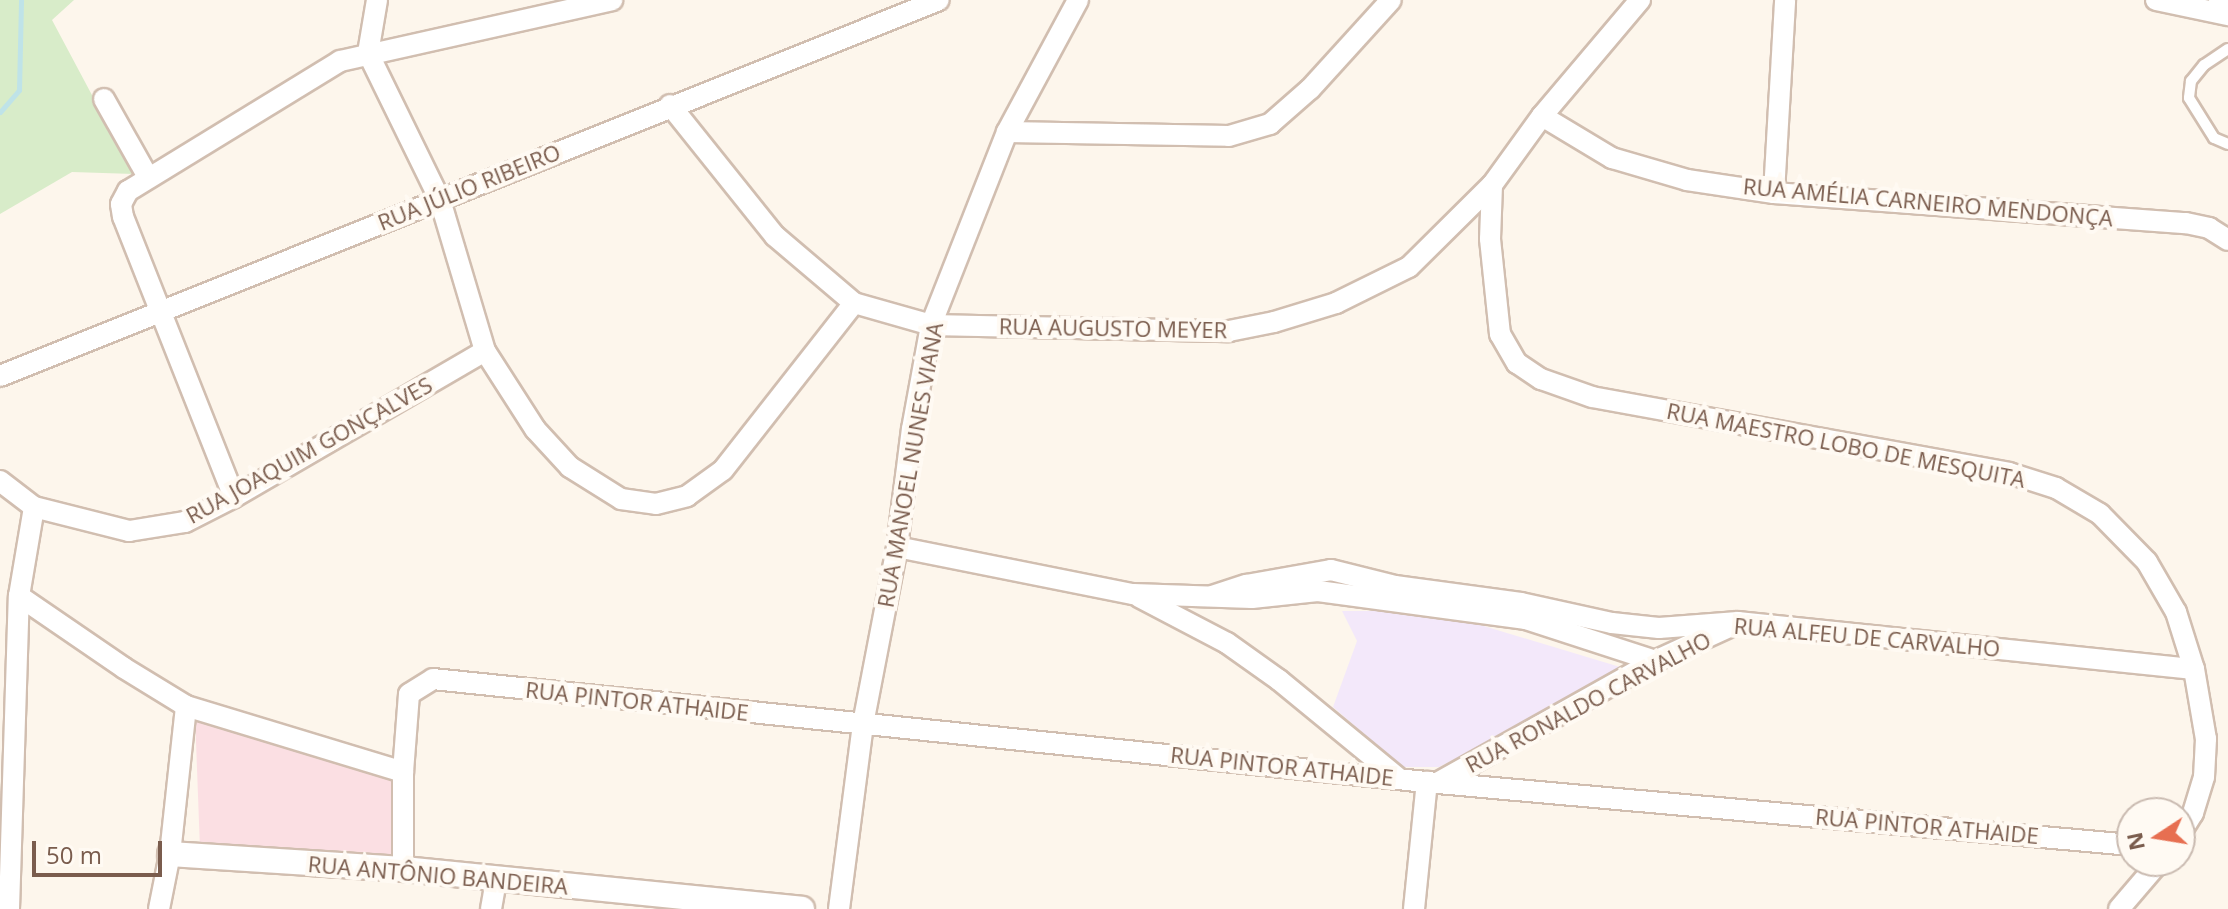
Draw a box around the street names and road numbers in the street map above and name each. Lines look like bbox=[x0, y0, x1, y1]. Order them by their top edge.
street label: RUA JÚLIO RIBEIRO bbox=[374, 138, 564, 236]
street label: RUA AMÉLIA CARNEIRO MENDONÇA bbox=[1742, 173, 2114, 231]
street label: RUA AUGUSTO MEYER bbox=[999, 313, 1227, 343]
street label: RUA MANOEL NUNES VIANA bbox=[872, 320, 948, 610]
street label: RUA JOAQUIM GONÇALVES bbox=[181, 371, 437, 529]
street label: RUA MAESTRO LOBO DE MESQUITA bbox=[1664, 397, 2028, 493]
street label: RUA ALFEU DE CARVALHO bbox=[1733, 612, 2001, 662]
street label: RUA RONALDO CARVALHO bbox=[1461, 626, 1715, 778]
street label: RUA PINTOR ATHAIDE bbox=[524, 676, 750, 726]
street label: RUA PINTOR ATHAIDE bbox=[1169, 741, 1395, 791]
street label: RUA PINTOR ATHAIDE bbox=[1814, 803, 2040, 849]
street label: RUA ANTÔNIO BANDEIRA bbox=[307, 850, 569, 900]

